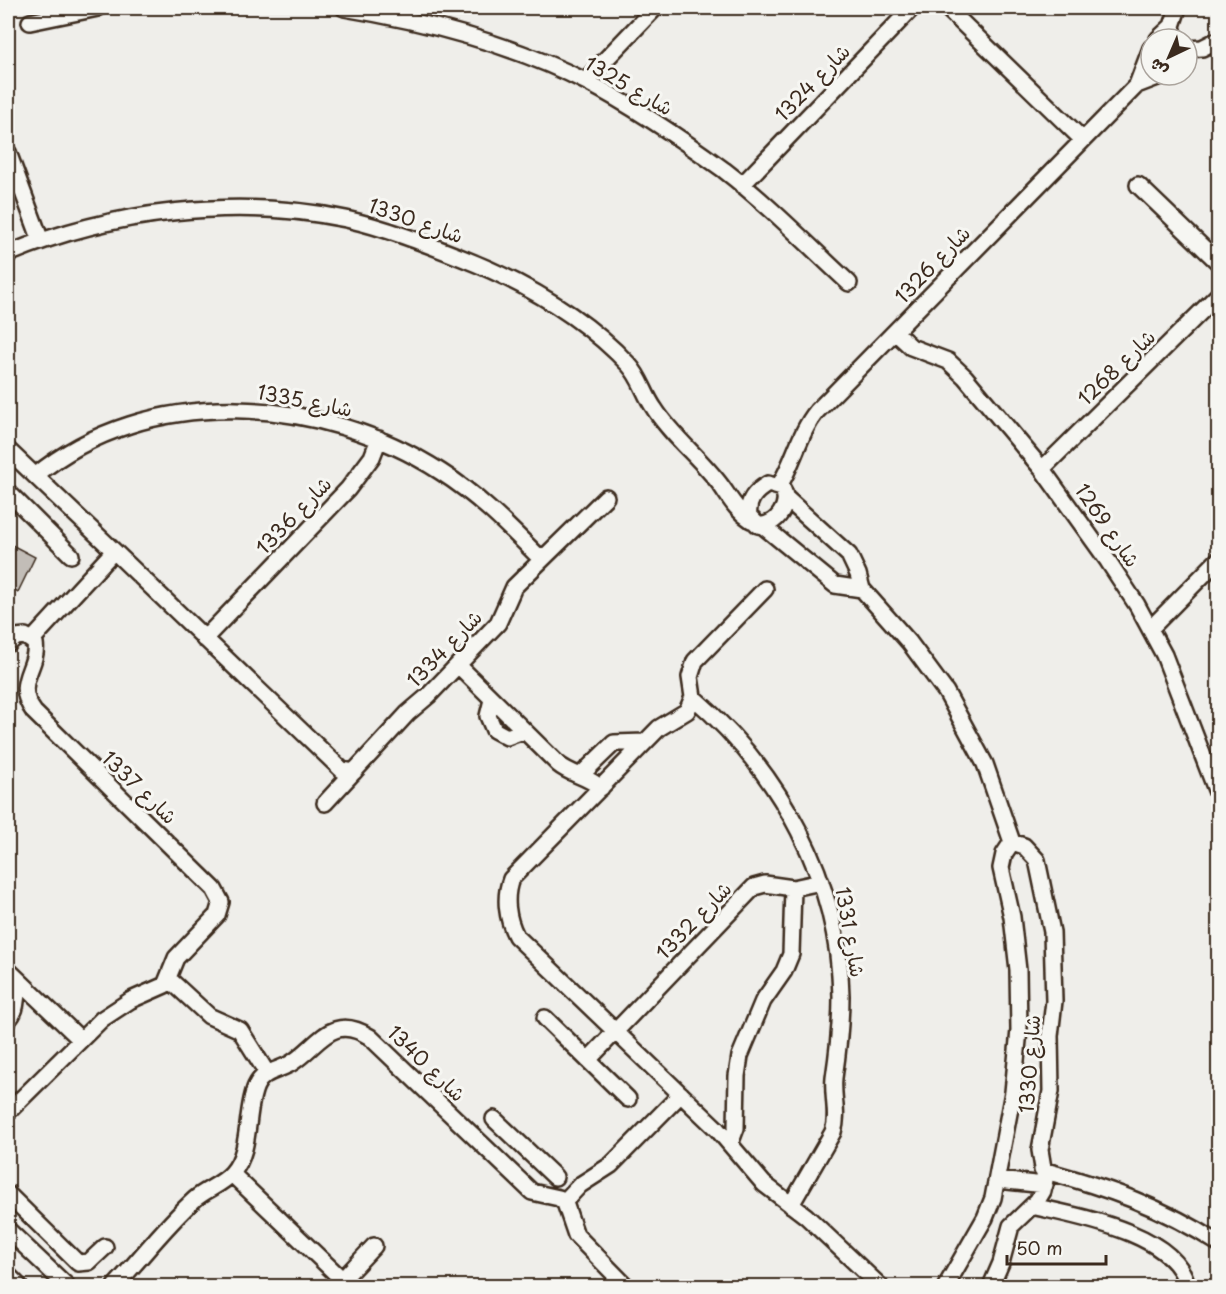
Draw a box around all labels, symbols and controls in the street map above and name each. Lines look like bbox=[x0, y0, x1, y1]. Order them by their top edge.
north arrow bbox=[1139, 27, 1199, 87]
street label: شارع 1324 bbox=[767, 37, 857, 127]
street label: شارع 1325 bbox=[579, 48, 679, 122]
text: ش bbox=[1143, 54, 1173, 83]
street label: شارع 1330 bbox=[365, 190, 467, 250]
street label: شارع 1326 bbox=[887, 219, 977, 309]
street label: شارع 1268 bbox=[1070, 322, 1162, 412]
street label: شارع 1335 bbox=[255, 376, 355, 424]
street label: شارع 1336 bbox=[248, 469, 338, 561]
street label: شارع 1269 bbox=[1068, 477, 1148, 573]
street label: شارع 1334 bbox=[400, 603, 488, 693]
street label: شارع 1337 bbox=[96, 743, 184, 831]
street label: شارع 1332 bbox=[648, 874, 738, 966]
street label: شارع 1331 bbox=[828, 884, 874, 980]
street label: شارع 1330 bbox=[1011, 1014, 1047, 1114]
street label: شارع 1340 bbox=[381, 1018, 473, 1108]
scale bar bbox=[1007, 1228, 1106, 1266]
text: 50 m bbox=[1016, 1234, 1063, 1261]

